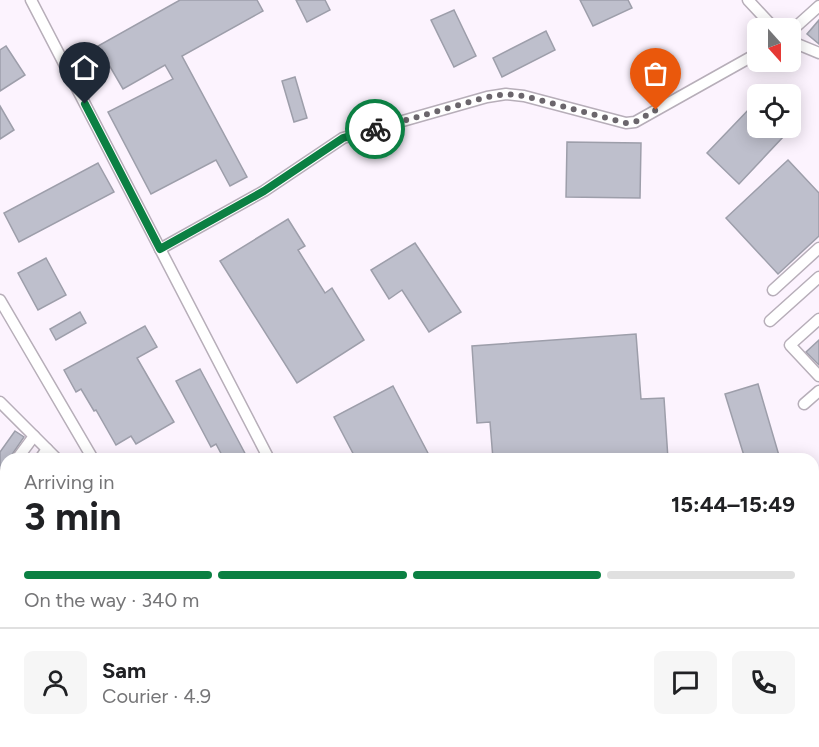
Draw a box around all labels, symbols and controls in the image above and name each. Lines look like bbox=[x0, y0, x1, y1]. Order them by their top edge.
north arrow bbox=[747, 18, 801, 72]
map controls bbox=[747, 18, 801, 138]
pin bbox=[59, 42, 110, 104]
pin bbox=[630, 48, 681, 110]
icon: home bbox=[68, 51, 101, 84]
icon: bag bbox=[639, 57, 672, 90]
button: locate bbox=[747, 84, 801, 138]
courier bbox=[345, 99, 405, 159]
icon: bike bbox=[359, 113, 392, 146]
text: Arriving in bbox=[24, 470, 114, 494]
text: 15:44–15:49 bbox=[671, 491, 795, 518]
text: 3 min bbox=[24, 493, 121, 540]
text: On the way · 340 m bbox=[24, 588, 199, 612]
button: person bbox=[24, 651, 87, 714]
button: chat bbox=[654, 651, 717, 714]
button: phone bbox=[732, 651, 795, 714]
text: Sam bbox=[102, 657, 146, 684]
text: Courier · 4.9 bbox=[102, 684, 211, 708]

